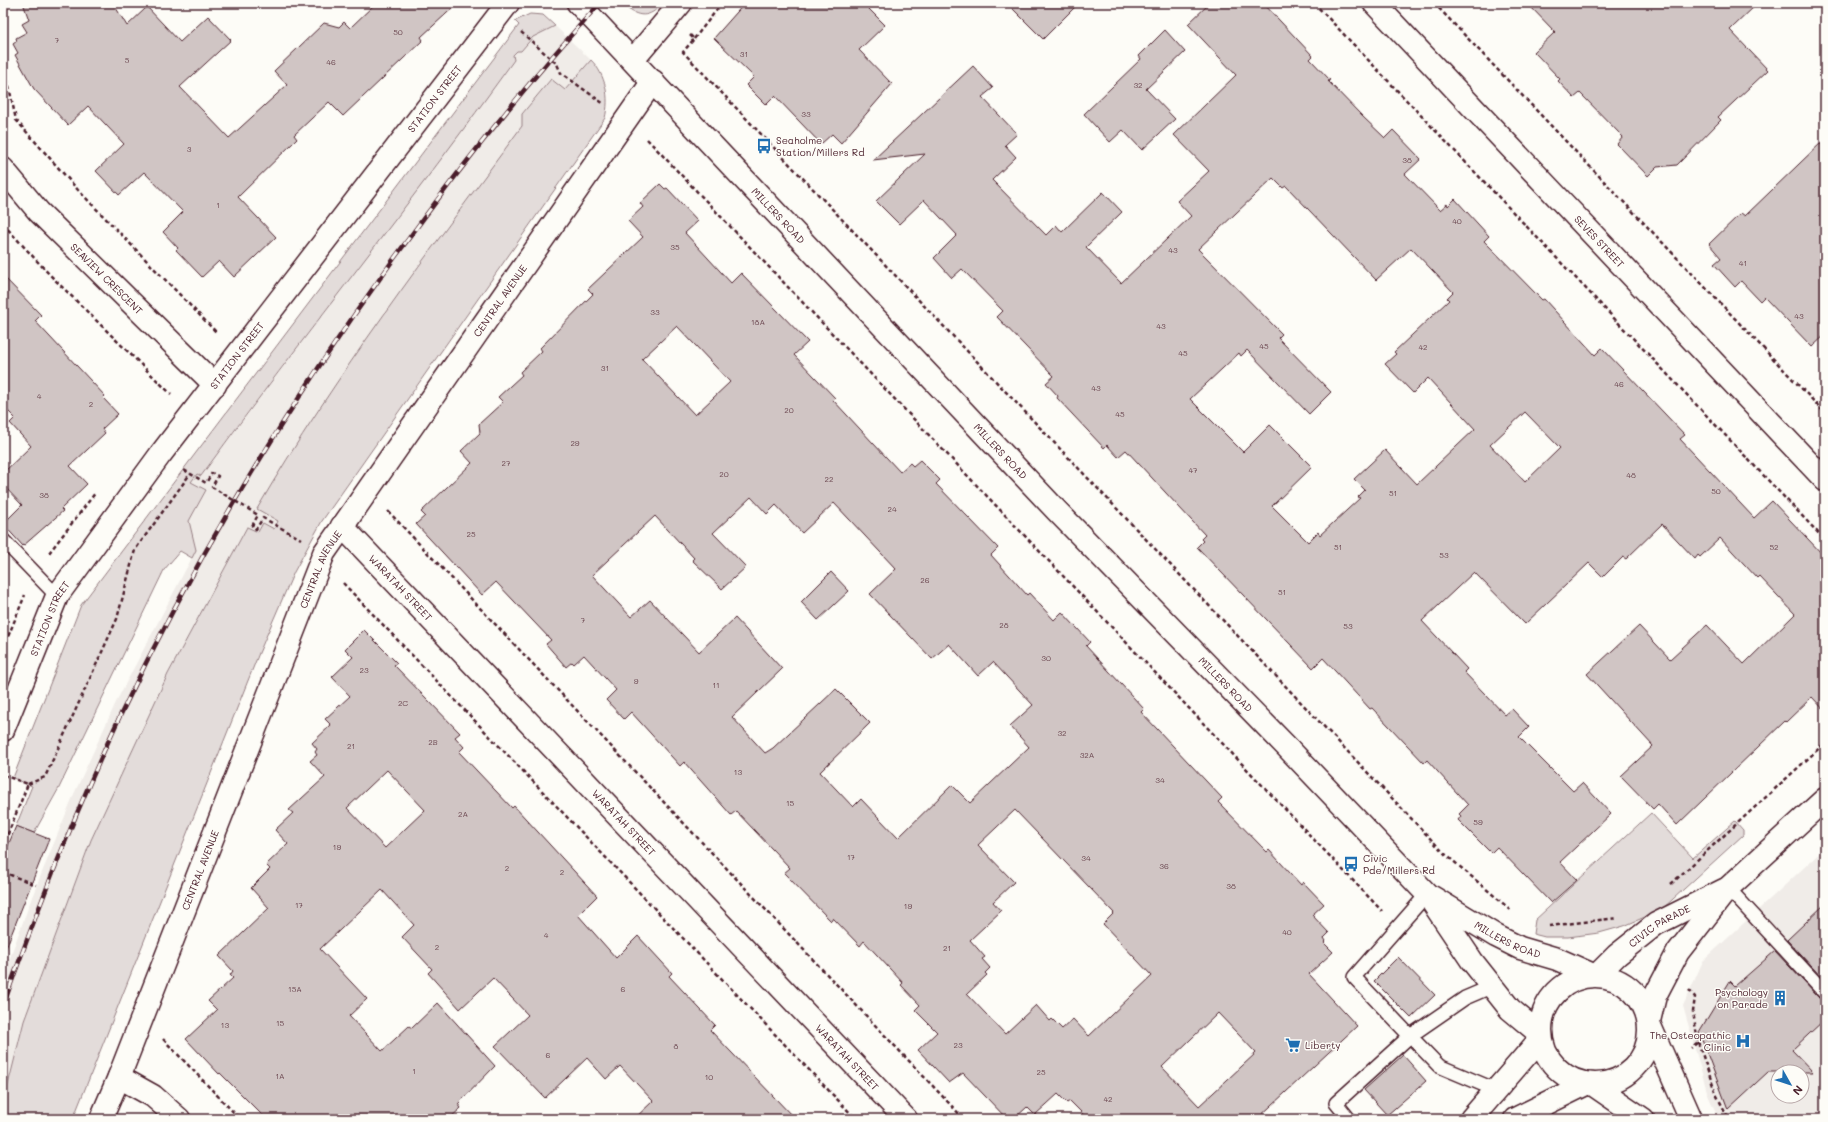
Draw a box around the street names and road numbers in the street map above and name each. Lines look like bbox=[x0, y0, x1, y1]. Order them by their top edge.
street label: STATION STREET bbox=[404, 62, 465, 135]
street label: MILLERS ROAD bbox=[749, 184, 808, 247]
street label: SEVES STREET bbox=[1571, 212, 1628, 271]
street label: SEAVIEW CRESCENT bbox=[68, 240, 146, 318]
street label: CENTRAL AVENUE bbox=[470, 262, 530, 340]
street label: STATION STREET bbox=[206, 318, 267, 392]
street label: MILLERS ROAD bbox=[971, 420, 1030, 482]
street label: CENTRAL AVENUE bbox=[296, 527, 345, 610]
street label: WARATAH STREET bbox=[366, 551, 436, 624]
street label: STATION STREET bbox=[27, 578, 73, 658]
street label: MILLERS ROAD bbox=[1196, 653, 1256, 715]
street label: WARATAH STREET bbox=[589, 786, 659, 859]
street label: CENTRAL AVENUE bbox=[178, 828, 222, 912]
street label: CIVIC PARADE bbox=[1625, 901, 1693, 950]
street label: MILLERS ROAD bbox=[1472, 918, 1542, 961]
street label: WARATAH STREET bbox=[812, 1021, 882, 1094]

